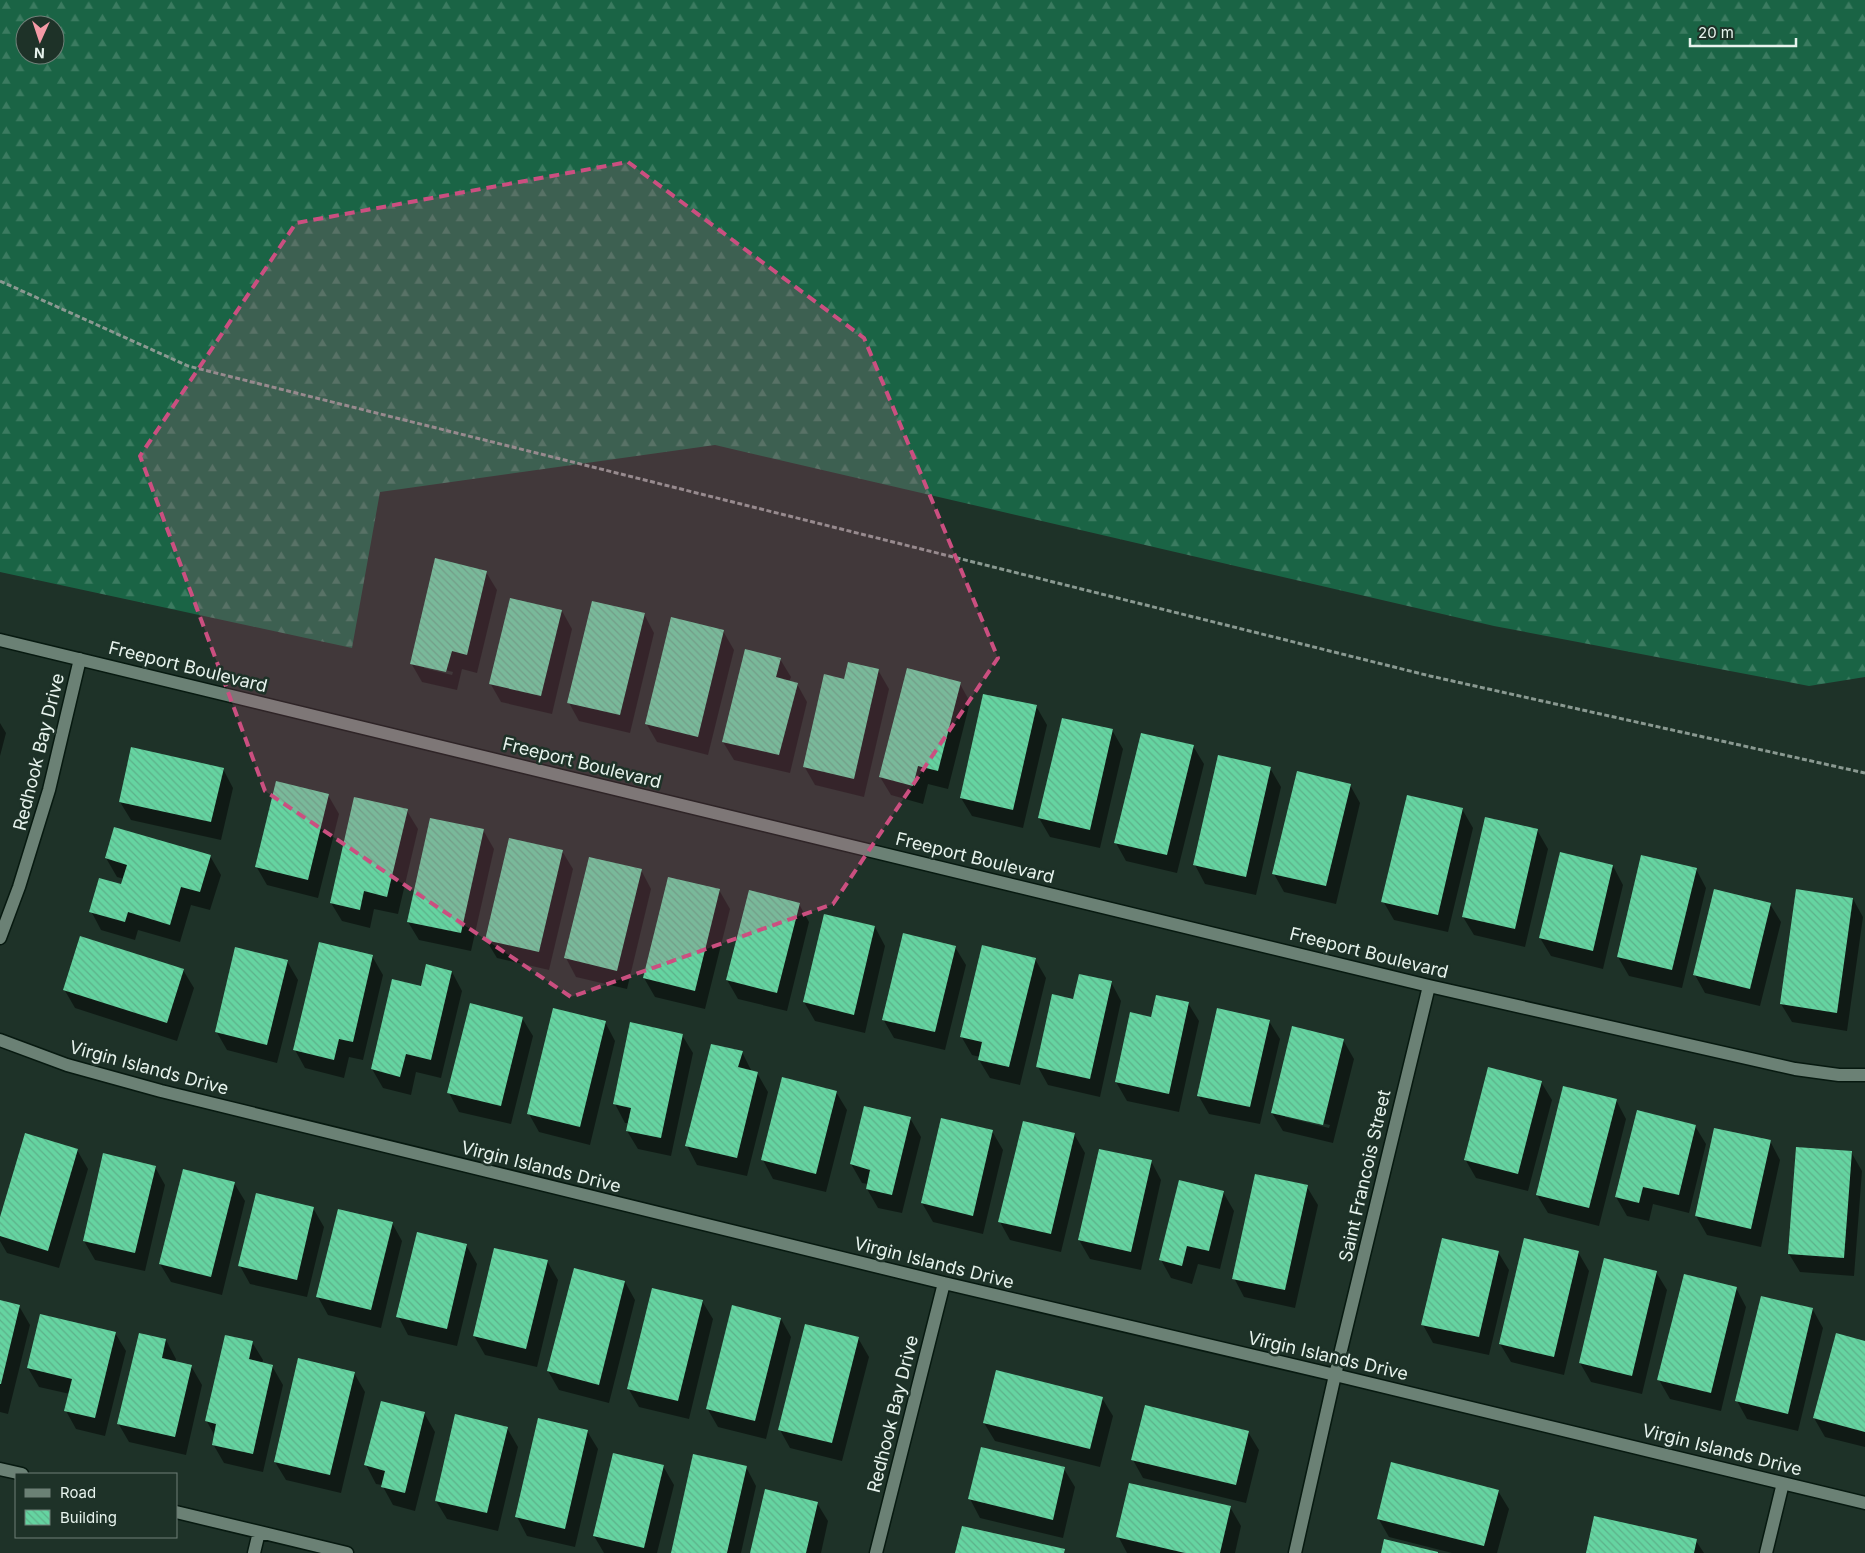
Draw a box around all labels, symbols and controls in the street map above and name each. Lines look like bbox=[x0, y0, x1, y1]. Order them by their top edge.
north arrow bbox=[15, 15, 65, 65]
scale bar bbox=[1690, 15, 1796, 47]
text: 20 m bbox=[1698, 23, 1734, 42]
text: N bbox=[34, 45, 45, 62]
street label: Freeport Boulevard bbox=[107, 637, 270, 696]
street label: Redhook Bay Drive bbox=[9, 671, 68, 833]
street label: Freeport Boulevard bbox=[501, 733, 664, 792]
street label: Freeport Boulevard bbox=[894, 828, 1057, 887]
street label: Freeport Boulevard bbox=[1288, 923, 1451, 982]
street label: Virgin Islands Drive bbox=[67, 1036, 231, 1099]
street label: Saint Francois Street bbox=[1334, 1088, 1395, 1264]
street label: Virgin Islands Drive bbox=[459, 1136, 623, 1197]
street label: Virgin Islands Drive bbox=[852, 1232, 1016, 1293]
street label: Virgin Islands Drive bbox=[1246, 1327, 1410, 1384]
street label: Redhook Bay Drive bbox=[863, 1333, 922, 1495]
street label: Virgin Islands Drive bbox=[1640, 1419, 1804, 1480]
legend bbox=[15, 1473, 178, 1538]
text: Road bbox=[60, 1483, 96, 1502]
text: Building bbox=[60, 1508, 117, 1527]

